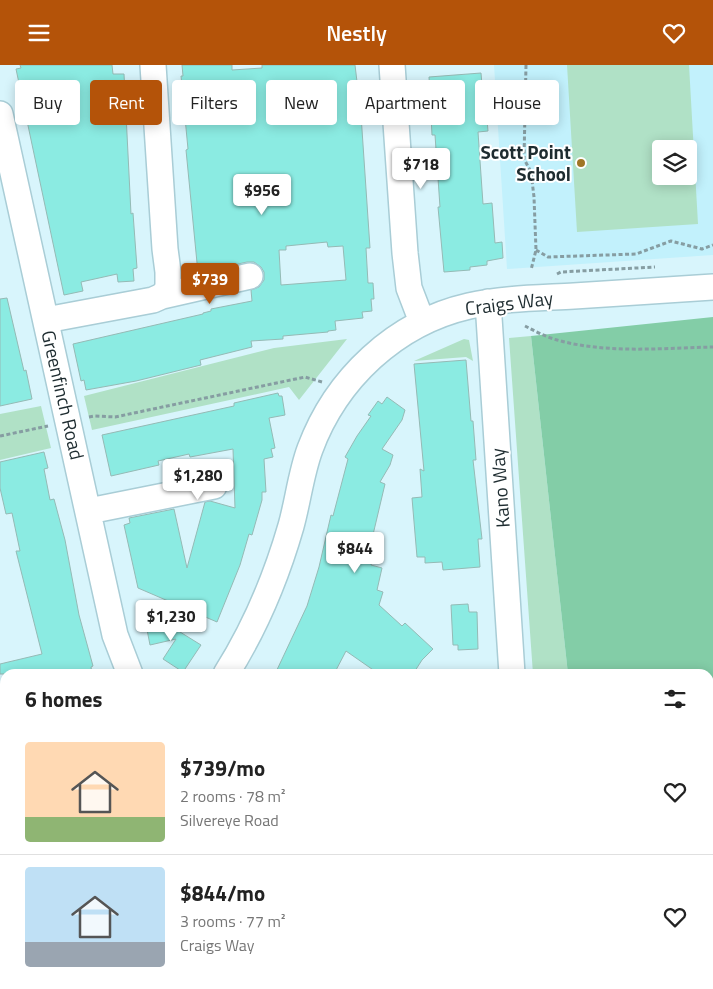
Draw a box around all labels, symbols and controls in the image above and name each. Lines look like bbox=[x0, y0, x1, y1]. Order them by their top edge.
text: Nestly bbox=[326, 16, 387, 50]
icon: menu bbox=[25, 19, 53, 47]
icon: heart bbox=[660, 19, 688, 47]
chip: Buy bbox=[15, 80, 80, 125]
chip: Rent bbox=[90, 80, 162, 125]
chip: Filters bbox=[172, 80, 256, 125]
chip: New bbox=[266, 80, 337, 125]
chip: Apartment bbox=[347, 80, 465, 125]
chip: House bbox=[475, 80, 559, 125]
place label: Scott Point School bbox=[481, 137, 571, 188]
map controls bbox=[652, 140, 697, 185]
button: layers bbox=[652, 140, 697, 185]
pin: $718 bbox=[391, 147, 451, 190]
text: $718 bbox=[403, 152, 439, 176]
marker: Scott Point School bbox=[575, 157, 587, 169]
pin: $956 bbox=[232, 173, 292, 216]
text: $956 bbox=[244, 178, 280, 202]
pin: $739 bbox=[180, 263, 240, 305]
text: $739 bbox=[192, 267, 228, 291]
street label: Craigs Way bbox=[463, 283, 555, 322]
street label: Greenfinch Road bbox=[35, 327, 92, 462]
street label: Kano Way bbox=[482, 447, 517, 529]
pin: $1,280 bbox=[157, 459, 239, 501]
text: $1,280 bbox=[173, 463, 223, 487]
pin: $844 bbox=[325, 531, 385, 574]
text: $844 bbox=[337, 536, 373, 560]
pin: $1,230 bbox=[130, 599, 212, 642]
text: $1,230 bbox=[146, 604, 196, 628]
text: 6 homes bbox=[25, 683, 102, 715]
icon: filters bbox=[661, 685, 689, 713]
text: $739/mo bbox=[180, 752, 265, 784]
icon: home bbox=[65, 762, 125, 822]
icon: heart bbox=[661, 778, 689, 806]
text: 2 rooms · 78 m² bbox=[180, 784, 285, 808]
text: Silvereye Road bbox=[180, 808, 279, 832]
text: $844/mo bbox=[180, 877, 265, 909]
icon: home bbox=[65, 887, 125, 947]
icon: heart bbox=[661, 903, 689, 931]
text: 3 rooms · 77 m² bbox=[180, 909, 285, 933]
text: Craigs Way bbox=[180, 933, 254, 957]

